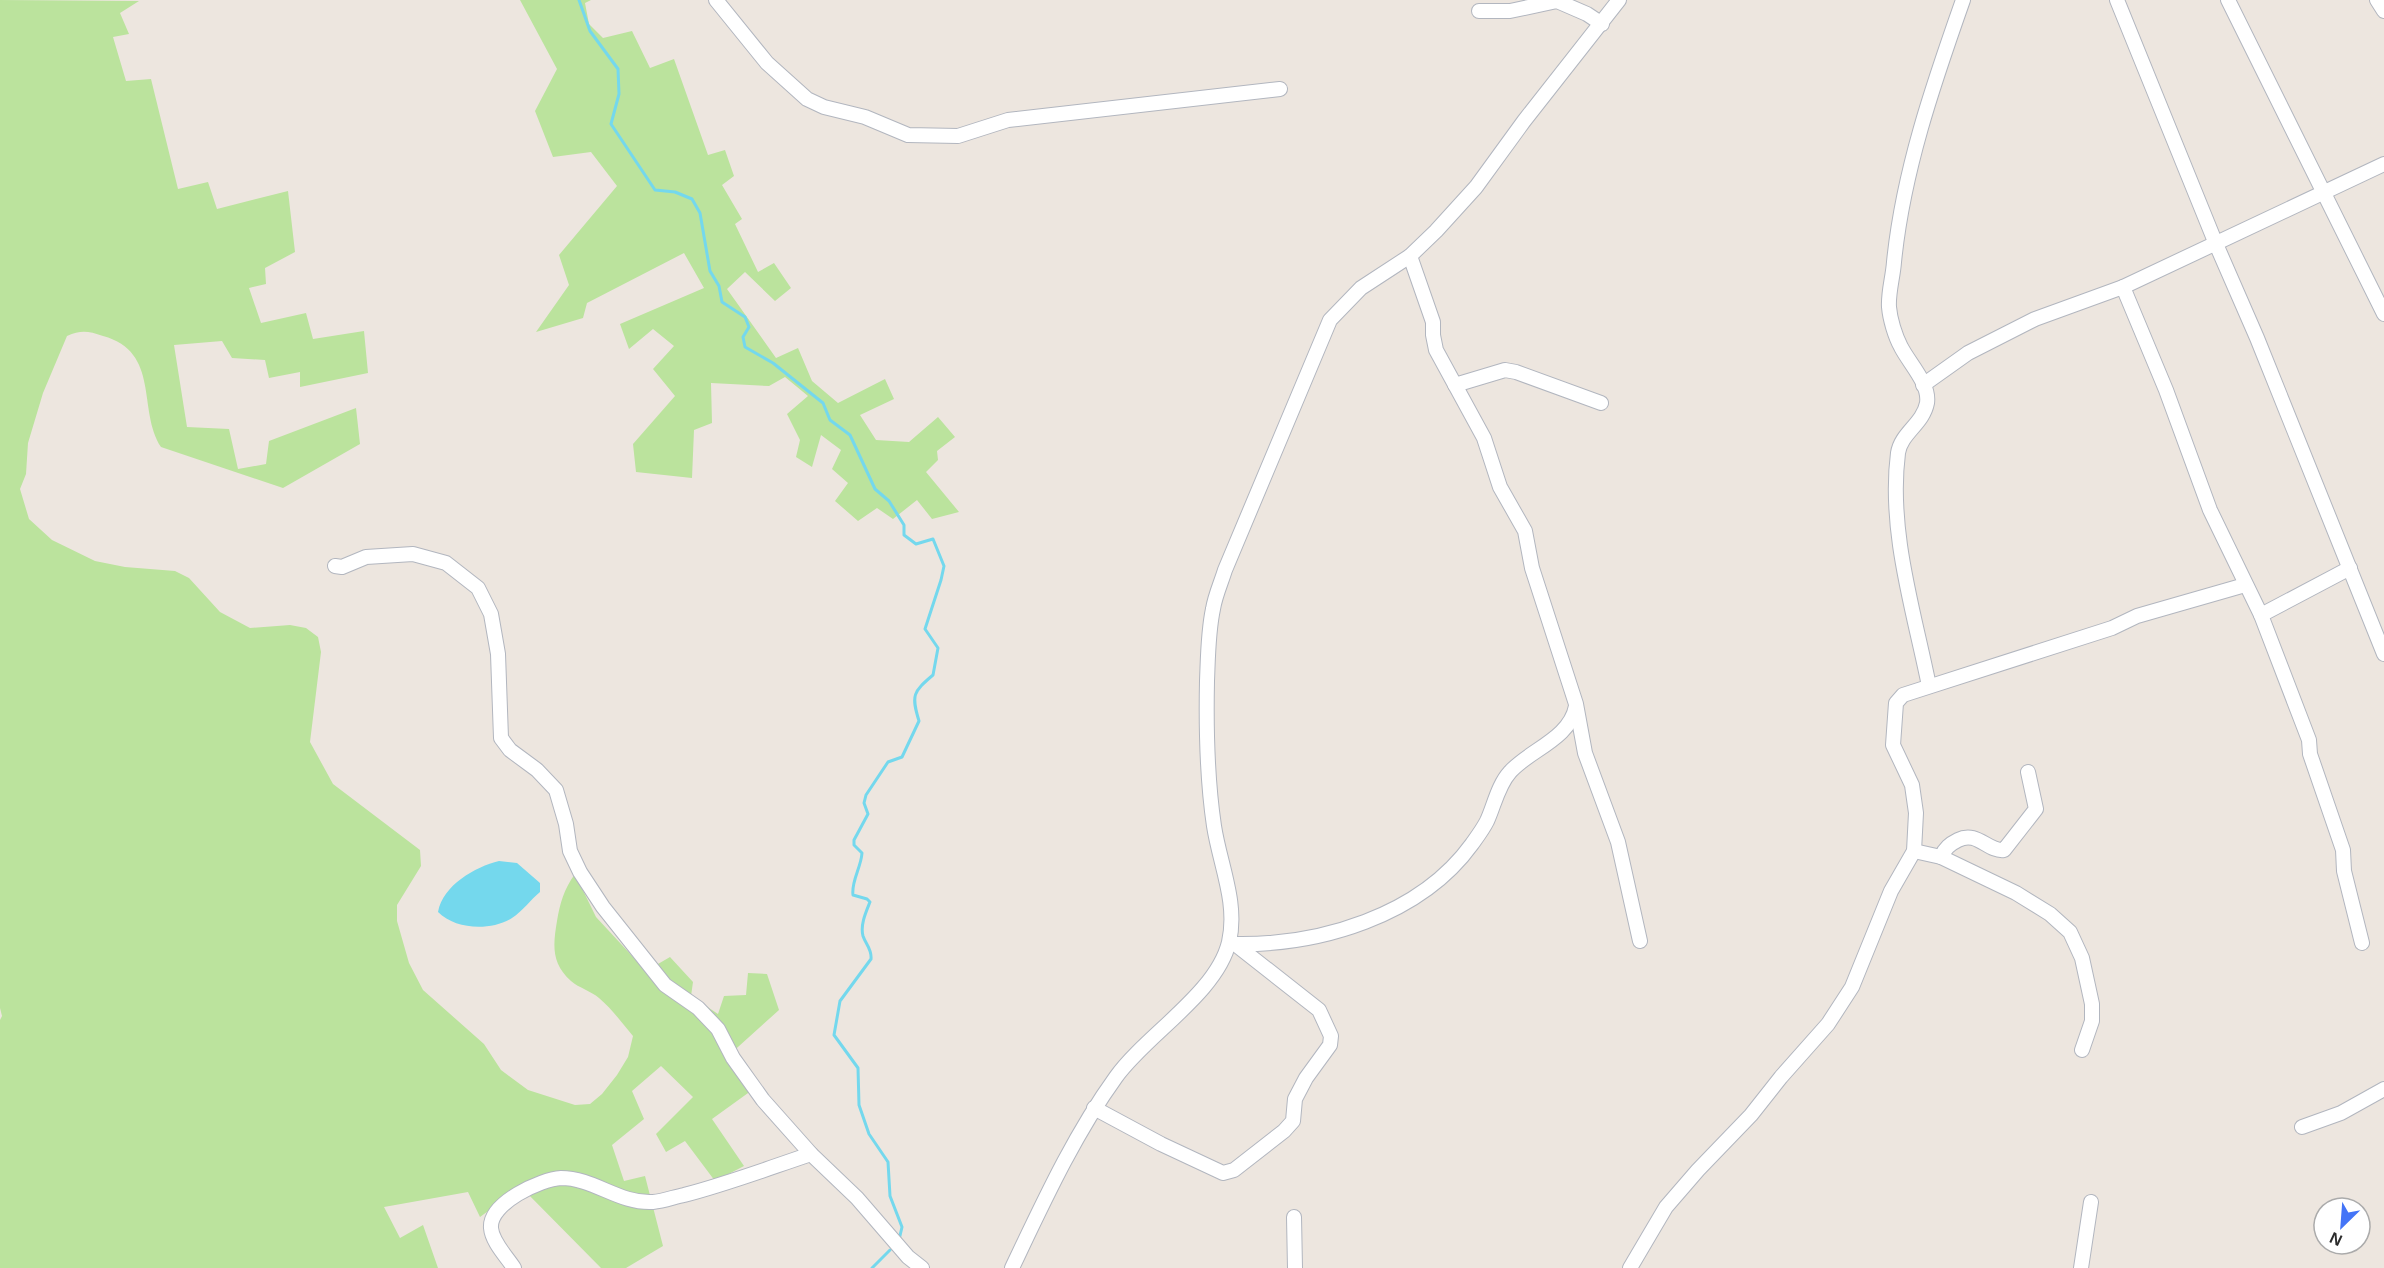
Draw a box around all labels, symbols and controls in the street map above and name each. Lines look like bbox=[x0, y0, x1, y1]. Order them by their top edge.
north arrow bbox=[2312, 1196, 2372, 1256]
text: N bbox=[2327, 1229, 2345, 1249]

